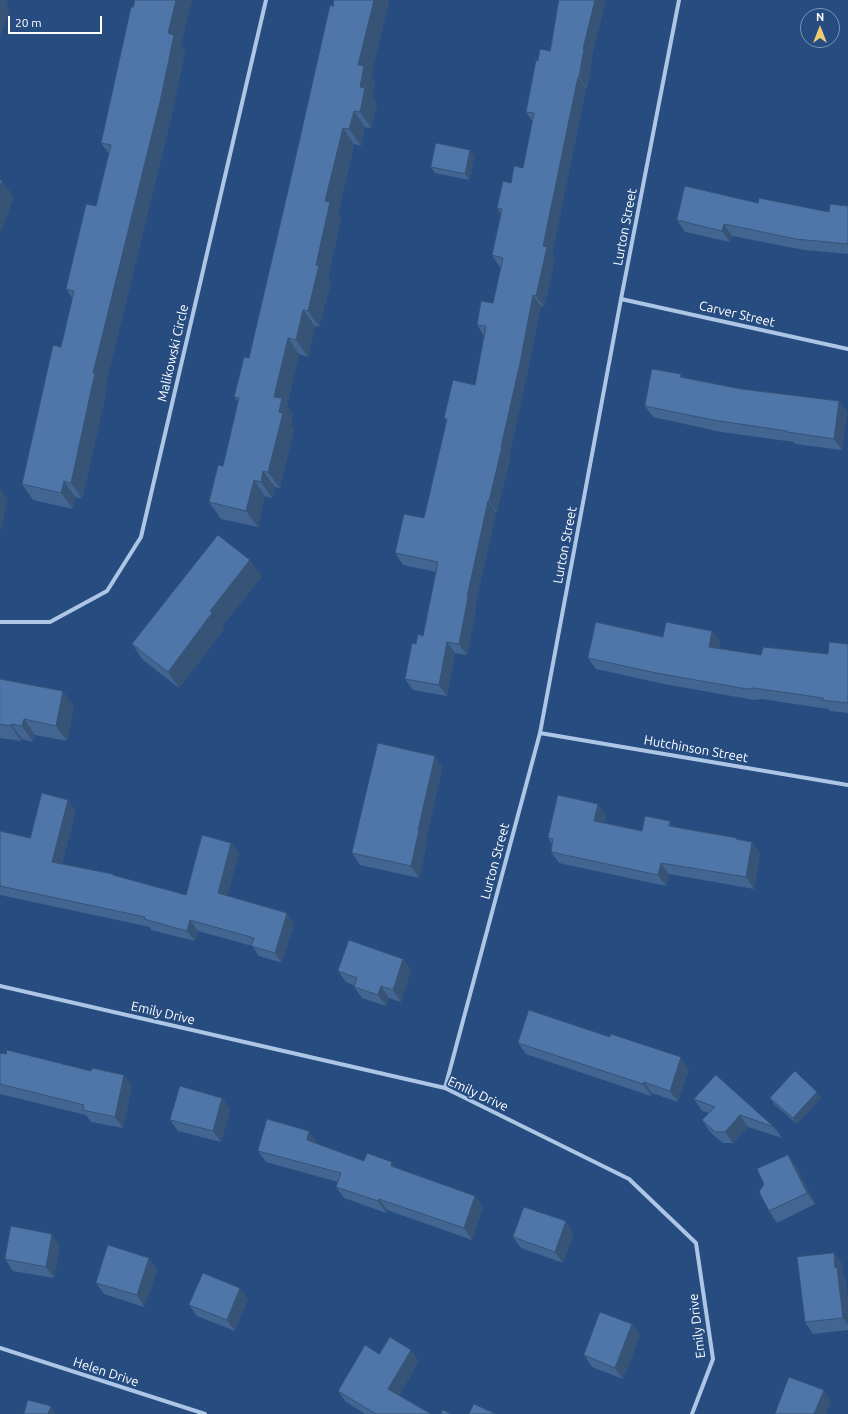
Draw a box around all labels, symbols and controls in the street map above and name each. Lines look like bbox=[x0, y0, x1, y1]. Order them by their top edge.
scale bar bbox=[10, 8, 104, 34]
north arrow bbox=[800, 8, 840, 48]
text: N bbox=[816, 11, 824, 23]
text: 20 m bbox=[15, 16, 42, 29]
street label: Lurton Street bbox=[610, 187, 640, 267]
street label: Carver Street bbox=[697, 298, 777, 330]
street label: Malikowski Circle bbox=[154, 303, 192, 403]
street label: Lurton Street bbox=[550, 505, 580, 585]
street label: Hutchinson Street bbox=[643, 732, 749, 766]
street label: Lurton Street bbox=[477, 821, 513, 901]
street label: Emily Drive bbox=[130, 998, 196, 1028]
street label: Emily Drive bbox=[445, 1073, 511, 1115]
street label: Emily Drive bbox=[685, 1293, 709, 1359]
street label: Helen Drive bbox=[71, 1354, 141, 1390]

